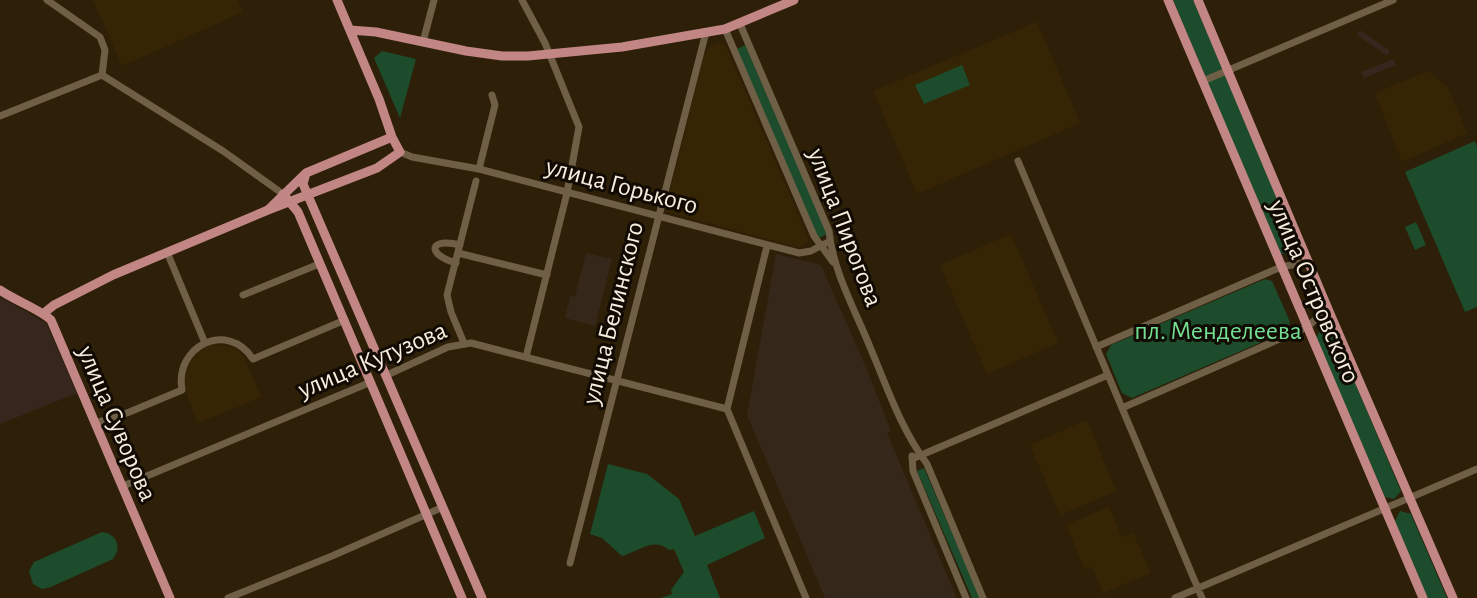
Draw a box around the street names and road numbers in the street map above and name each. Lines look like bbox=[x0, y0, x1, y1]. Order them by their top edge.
street label: улица Пирогова bbox=[803, 144, 887, 310]
street label: улица Горького bbox=[542, 153, 701, 219]
street label: улица Островского bbox=[1263, 195, 1364, 387]
street label: улица Белинского bbox=[577, 219, 648, 408]
street label: улица Кутузова bbox=[293, 317, 451, 403]
street label: улица Суворова bbox=[72, 341, 161, 505]

